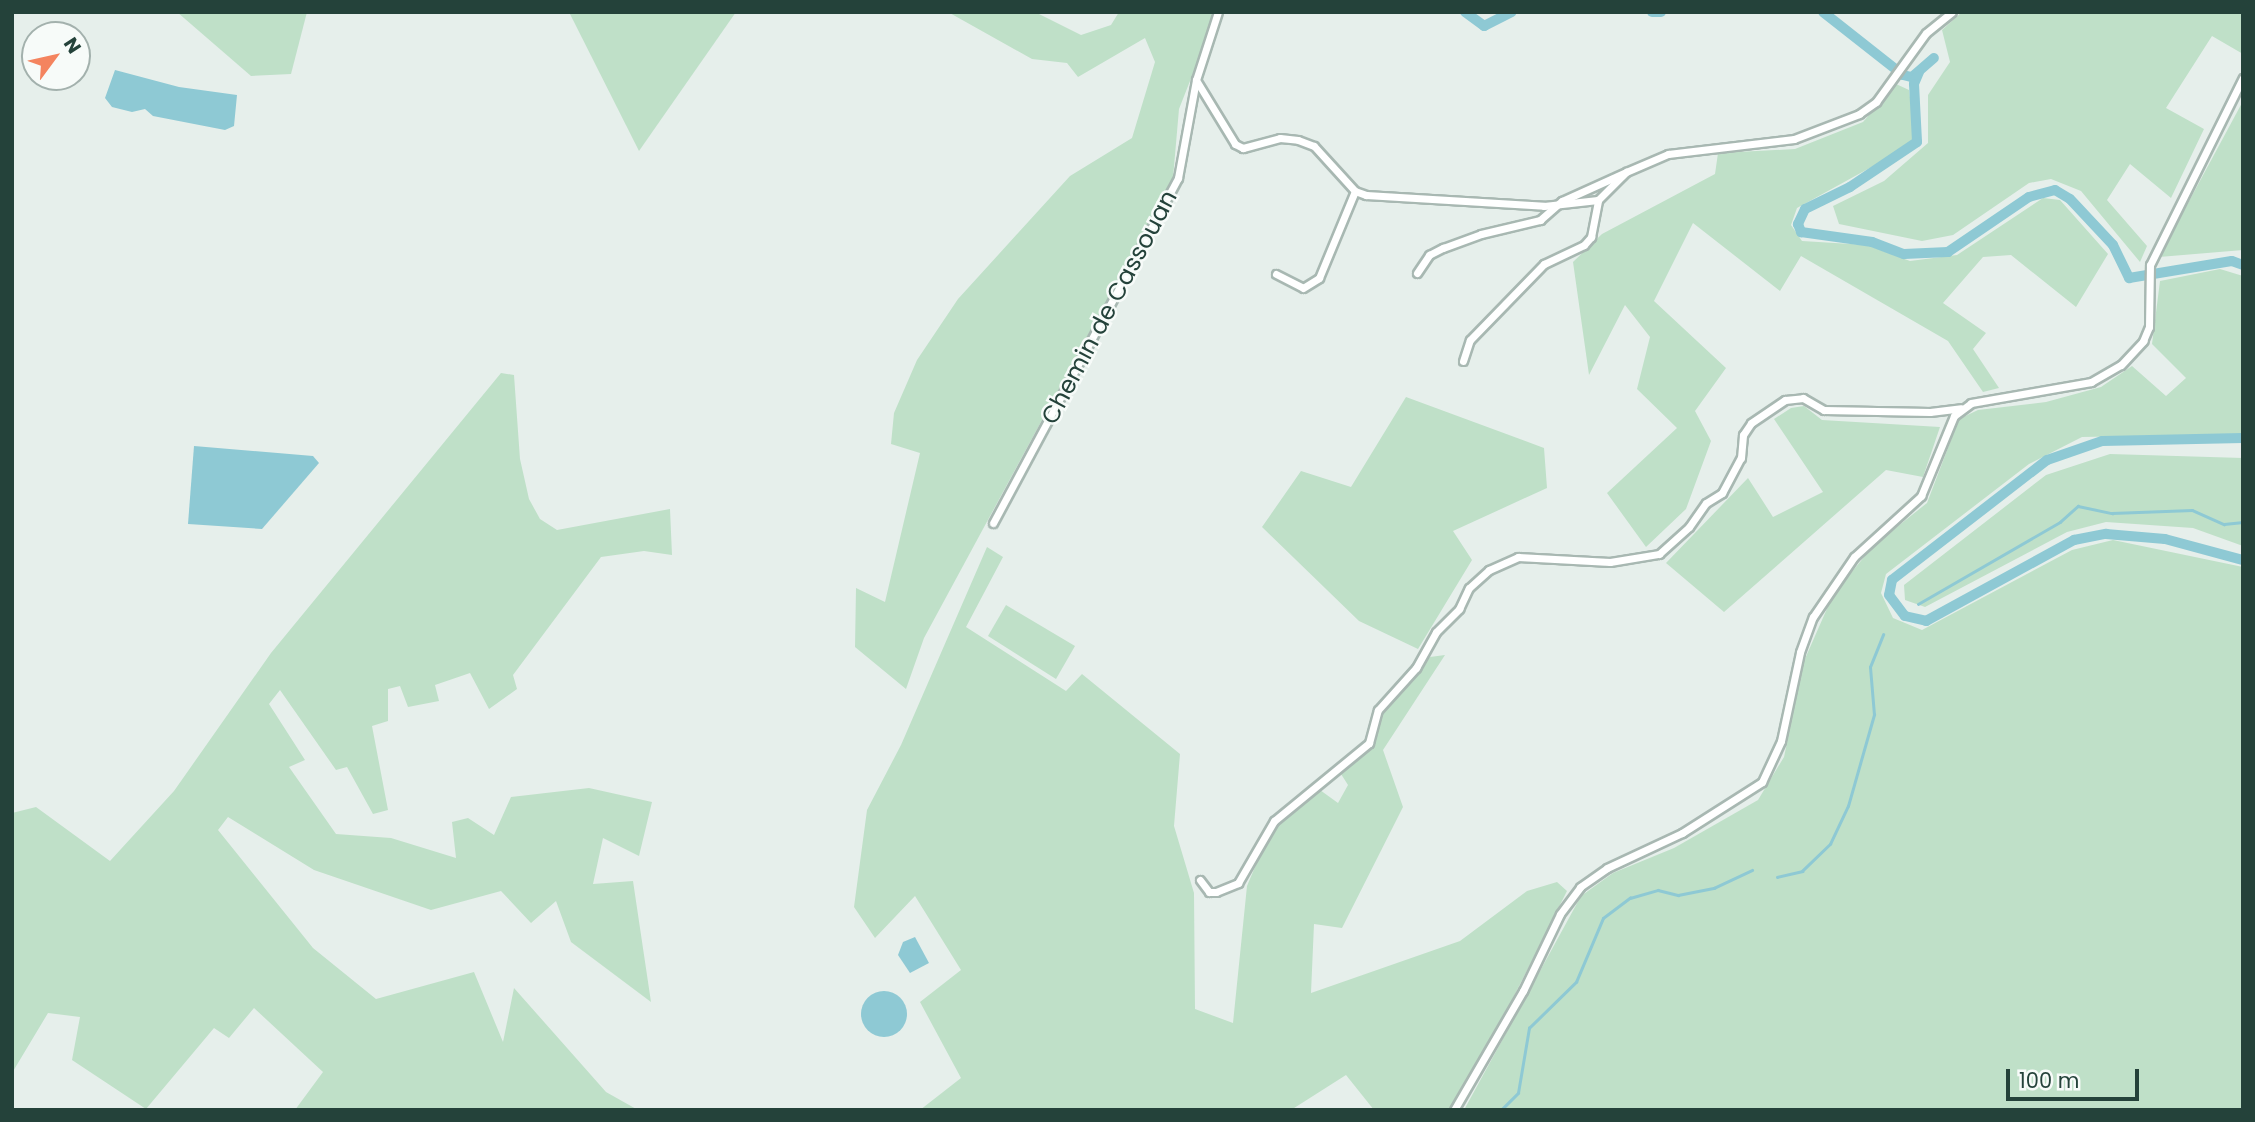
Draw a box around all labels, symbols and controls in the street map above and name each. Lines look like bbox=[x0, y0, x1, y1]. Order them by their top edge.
north arrow bbox=[21, 21, 91, 91]
text: N bbox=[57, 32, 88, 59]
street label: Chemin de Cassouan bbox=[1035, 185, 1183, 429]
scale bar bbox=[2010, 1056, 2143, 1100]
text: 100 m bbox=[2019, 1066, 2079, 1095]

